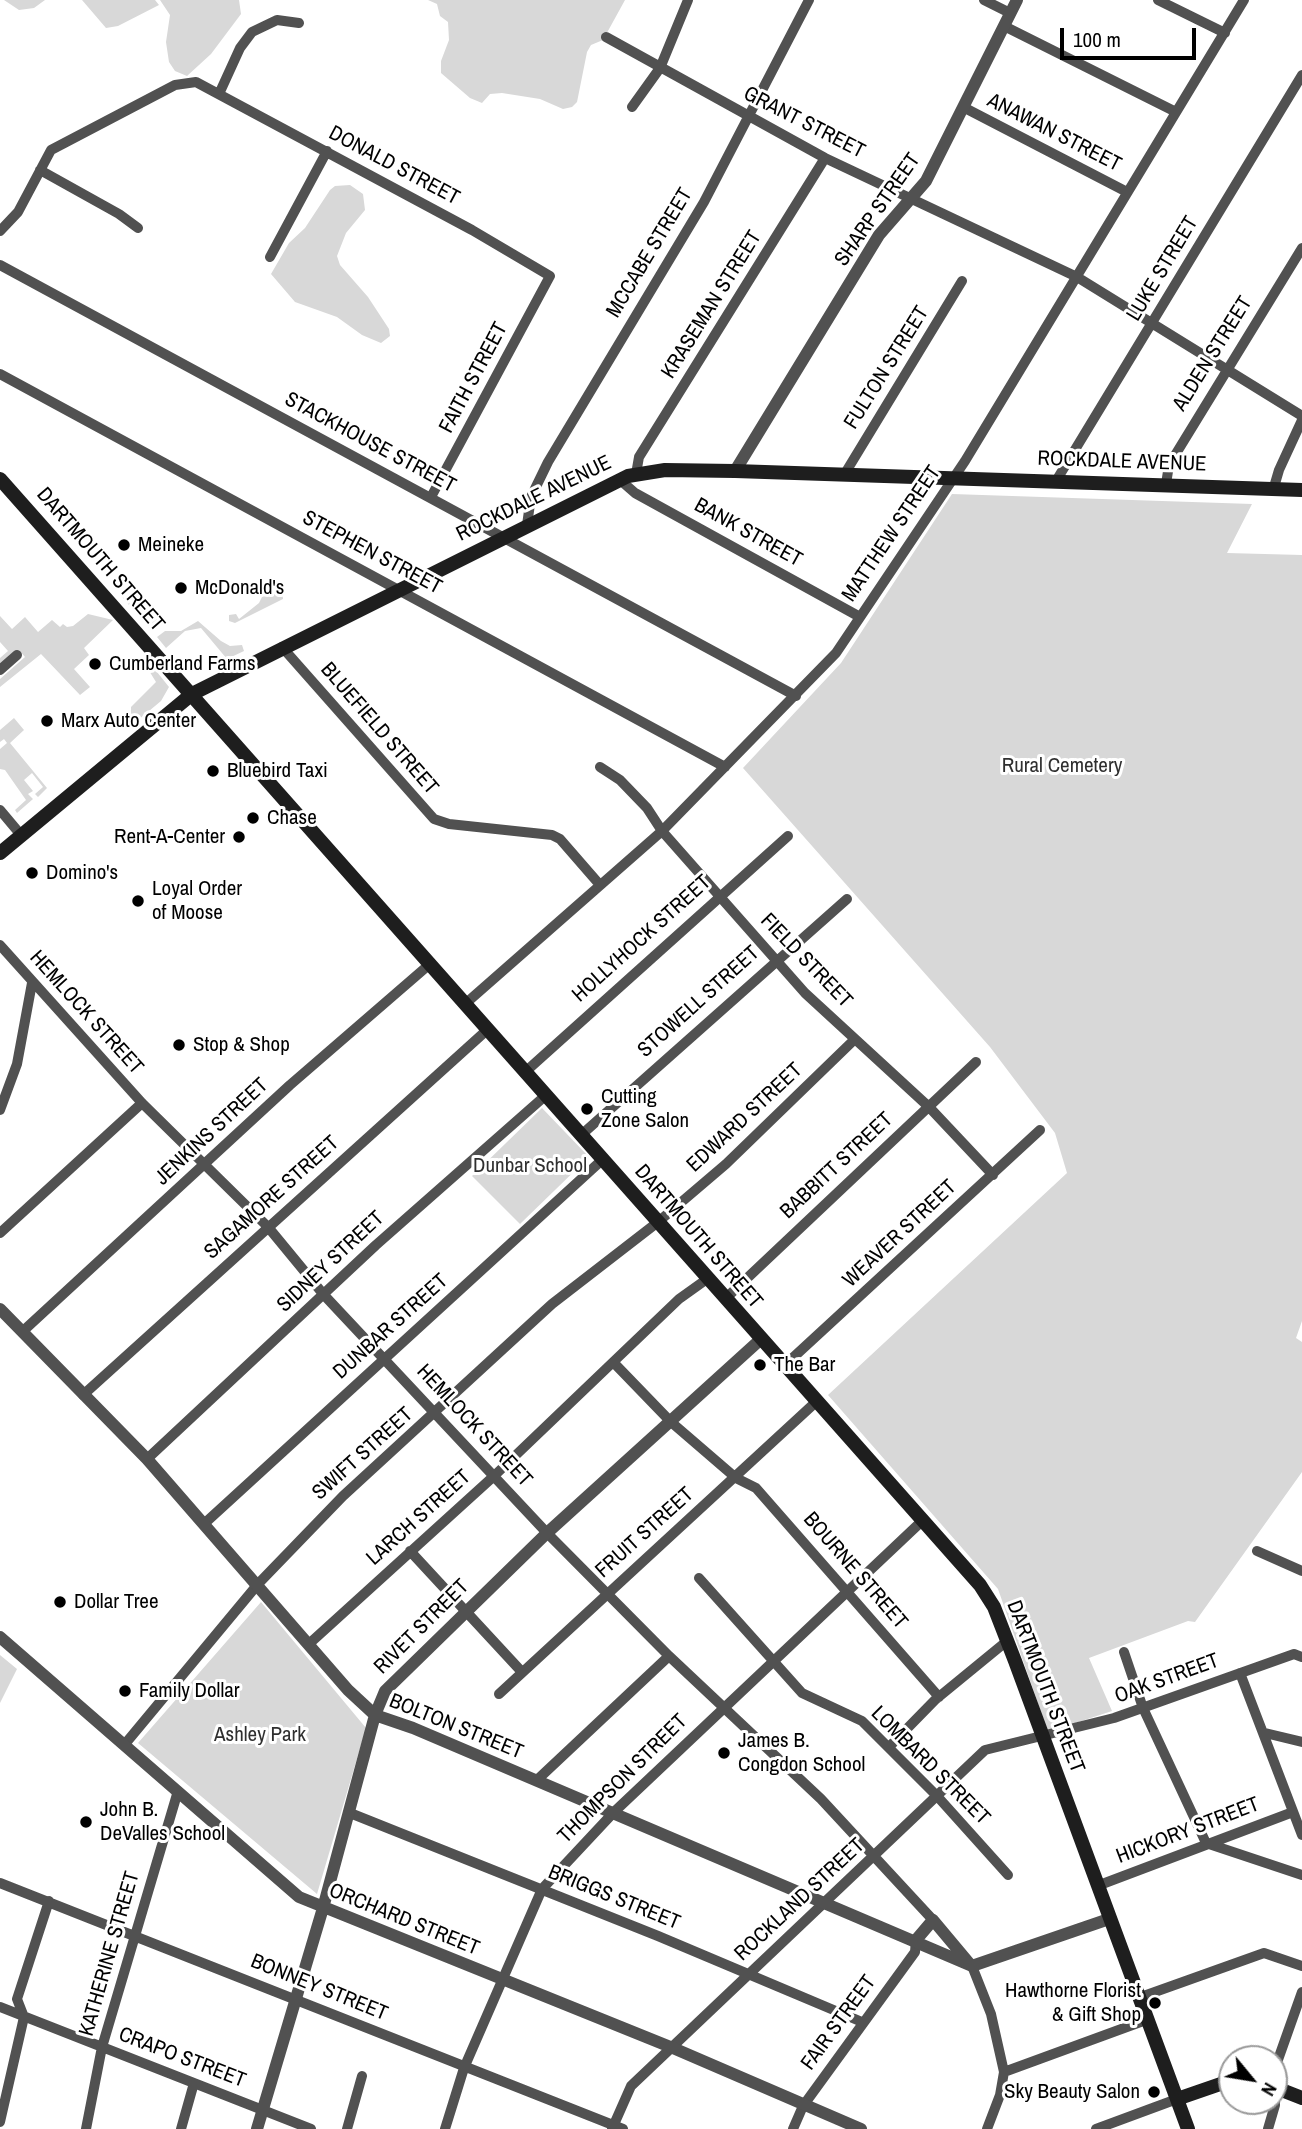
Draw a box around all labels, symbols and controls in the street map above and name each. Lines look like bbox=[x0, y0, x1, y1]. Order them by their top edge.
scale bar bbox=[1064, 14, 1200, 58]
text: 100 m bbox=[1073, 25, 1121, 54]
street label: GRANT STREET bbox=[739, 82, 869, 164]
street label: ANAWAN STREET bbox=[983, 88, 1125, 178]
street label: DONALD STREET bbox=[324, 121, 464, 211]
street label: SHARP STREET bbox=[830, 149, 926, 271]
street label: MCCABE STREET bbox=[602, 184, 698, 322]
street label: LUKE STREET bbox=[1122, 212, 1204, 326]
street label: KRASEMAN STREET bbox=[656, 227, 768, 383]
street label: ALDEN STREET bbox=[1168, 292, 1258, 416]
street label: FULTON STREET bbox=[839, 302, 935, 434]
street label: FAITH STREET bbox=[434, 318, 514, 438]
street label: STACKHOUSE STREET bbox=[280, 387, 460, 499]
street label: ROCKDALE AVENUE bbox=[1037, 446, 1207, 478]
street label: ROCKDALE AVENUE bbox=[452, 451, 616, 547]
street label: MATTHEW STREET bbox=[837, 461, 947, 607]
street label: DARTMOUTH STREET bbox=[31, 483, 169, 637]
street label: BANK STREET bbox=[690, 493, 806, 573]
street label: STEPHEN STREET bbox=[298, 506, 446, 600]
place label: Meineke bbox=[138, 532, 204, 558]
marker: Meineke bbox=[116, 537, 132, 553]
place label: McDonald's bbox=[195, 575, 284, 601]
marker: McDonald's bbox=[173, 580, 189, 596]
place label: Cumberland Farms bbox=[109, 651, 256, 677]
marker: Cumberland Farms bbox=[87, 656, 103, 672]
street label: BLUEFIELD STREET bbox=[315, 658, 443, 800]
place label: Marx Auto Center bbox=[61, 708, 196, 734]
marker: Marx Auto Center bbox=[39, 713, 55, 729]
park label: Rural Cemetery bbox=[1002, 753, 1122, 779]
place label: Bluebird Taxi bbox=[227, 758, 328, 784]
marker: Bluebird Taxi bbox=[205, 763, 221, 779]
place label: Chase bbox=[267, 805, 317, 831]
marker: Chase bbox=[245, 810, 261, 826]
place label: Rent-A-Center bbox=[114, 824, 225, 850]
marker: Rent-A-Center bbox=[231, 829, 247, 845]
place label: Domino's bbox=[46, 860, 118, 886]
marker: Domino's bbox=[24, 865, 40, 881]
street label: HOLLYHOCK STREET bbox=[568, 870, 716, 1008]
place label: Loyal Order of Moose bbox=[152, 876, 242, 926]
marker: Loyal Order of Moose bbox=[130, 893, 146, 909]
street label: FIELD STREET bbox=[755, 909, 857, 1013]
street label: STOWELL STREET bbox=[633, 941, 765, 1063]
street label: HEMLOCK STREET bbox=[24, 946, 148, 1080]
place label: Stop & Shop bbox=[193, 1032, 290, 1058]
marker: Stop & Shop bbox=[171, 1037, 187, 1053]
street label: EDWARD STREET bbox=[682, 1058, 808, 1178]
street label: JENKINS STREET bbox=[150, 1073, 274, 1191]
place label: Cutting Zone Salon bbox=[601, 1084, 689, 1134]
marker: Cutting Zone Salon bbox=[579, 1101, 595, 1117]
street label: BABBITT STREET bbox=[776, 1108, 898, 1224]
street label: SAGAMORE STREET bbox=[200, 1131, 344, 1265]
park label: Dunbar School bbox=[473, 1153, 587, 1179]
street label: DARTMOUTH STREET bbox=[629, 1160, 767, 1314]
street label: WEAVER STREET bbox=[838, 1175, 962, 1293]
street label: SIDNEY STREET bbox=[272, 1206, 390, 1318]
street label: DUNBAR STREET bbox=[329, 1269, 453, 1385]
place label: The Bar bbox=[774, 1352, 835, 1378]
marker: The Bar bbox=[752, 1357, 768, 1373]
street label: HEMLOCK STREET bbox=[411, 1360, 537, 1492]
street label: SWIFT STREET bbox=[308, 1402, 418, 1506]
street label: LARCH STREET bbox=[362, 1465, 476, 1571]
street label: FRUIT STREET bbox=[591, 1482, 699, 1584]
street label: BOURNE STREET bbox=[797, 1507, 913, 1635]
street label: RIVET STREET bbox=[369, 1574, 475, 1680]
place label: Dollar Tree bbox=[74, 1589, 159, 1615]
marker: Dollar Tree bbox=[52, 1594, 68, 1610]
street label: DARTMOUTH STREET bbox=[1001, 1597, 1089, 1777]
street label: OAK STREET bbox=[1111, 1649, 1223, 1709]
place label: Family Dollar bbox=[139, 1678, 240, 1704]
marker: Family Dollar bbox=[117, 1683, 133, 1699]
street label: BOLTON STREET bbox=[385, 1689, 527, 1765]
street label: LOMBARD STREET bbox=[865, 1701, 995, 1831]
street label: THOMPSON STREET bbox=[553, 1709, 693, 1849]
park label: Ashley Park bbox=[214, 1722, 306, 1748]
place label: James B. Congdon School bbox=[738, 1728, 865, 1778]
marker: James B. Congdon School bbox=[716, 1745, 732, 1761]
street label: HICKORY STREET bbox=[1113, 1792, 1263, 1870]
place label: John B. DeValles School bbox=[100, 1797, 225, 1847]
marker: John B. DeValles School bbox=[78, 1814, 94, 1830]
street label: ROCKLAND STREET bbox=[730, 1833, 870, 1967]
street label: BRIGGS STREET bbox=[545, 1860, 683, 1936]
street label: KATHERINE STREET bbox=[74, 1869, 146, 2039]
street label: ORCHARD STREET bbox=[325, 1878, 483, 1962]
street label: BONNEY STREET bbox=[247, 1949, 391, 2027]
street label: FAIR STREET bbox=[796, 1971, 882, 2075]
place label: Hawthorne Florist & Gift Shop bbox=[1005, 1978, 1141, 2028]
marker: Hawthorne Florist & Gift Shop bbox=[1147, 1995, 1163, 2011]
street label: CRAPO STREET bbox=[115, 2022, 249, 2094]
north arrow bbox=[1218, 2045, 1288, 2115]
text: N bbox=[1255, 2078, 1284, 2101]
place label: Sky Beauty Salon bbox=[1004, 2079, 1140, 2105]
marker: Sky Beauty Salon bbox=[1146, 2084, 1162, 2100]

